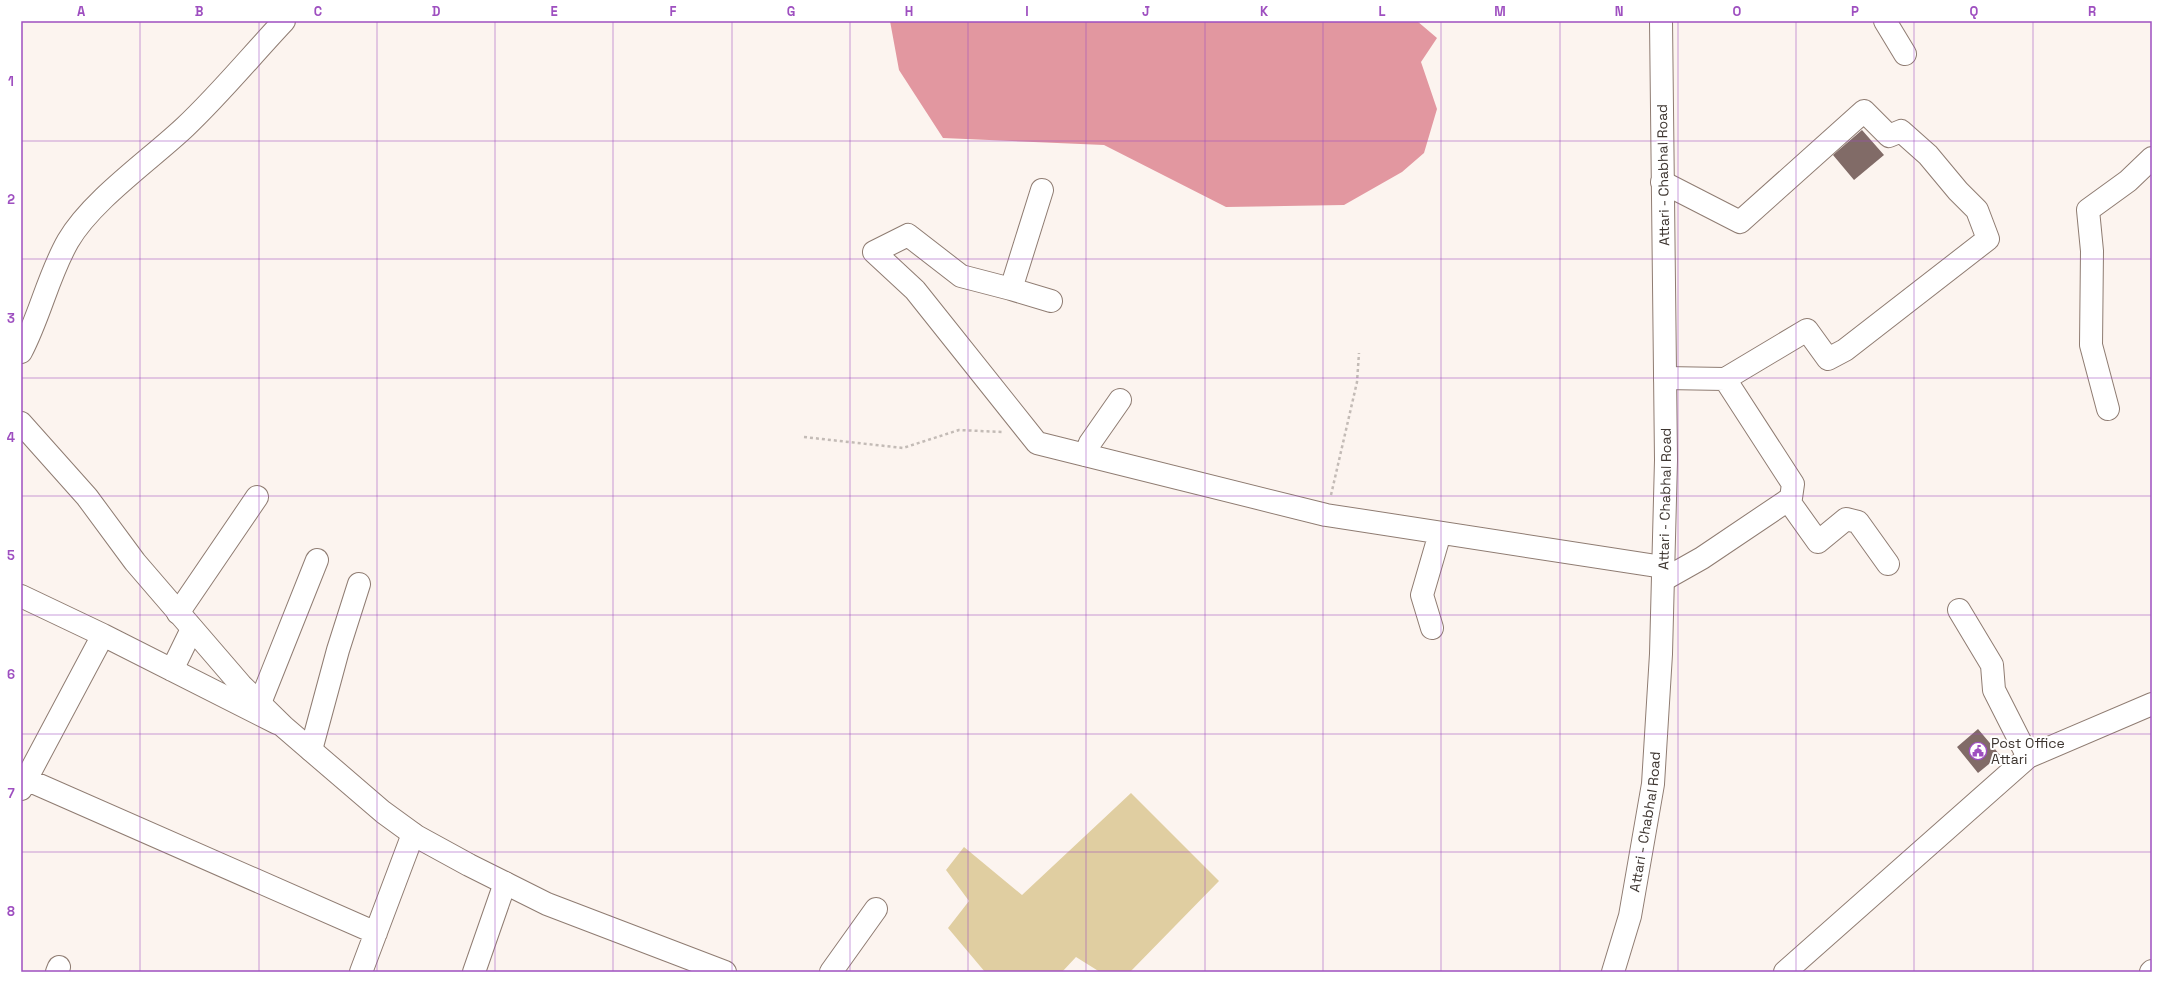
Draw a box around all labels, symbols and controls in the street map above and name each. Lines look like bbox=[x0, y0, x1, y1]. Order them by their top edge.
text: A bbox=[77, 3, 86, 20]
text: B bbox=[195, 3, 204, 20]
text: C bbox=[314, 3, 322, 20]
text: D bbox=[432, 3, 441, 20]
text: E bbox=[550, 3, 558, 20]
text: F bbox=[670, 3, 677, 20]
text: G bbox=[787, 3, 795, 20]
text: H bbox=[905, 3, 913, 20]
text: I bbox=[1025, 3, 1029, 20]
text: J bbox=[1142, 3, 1150, 20]
text: K bbox=[1260, 3, 1269, 20]
text: L bbox=[1378, 3, 1386, 20]
text: M bbox=[1494, 3, 1506, 20]
text: N bbox=[1615, 3, 1623, 20]
text: O bbox=[1733, 3, 1742, 20]
text: P bbox=[1851, 3, 1859, 20]
text: Q bbox=[1970, 3, 1979, 20]
text: R bbox=[2088, 3, 2096, 20]
text: 1 bbox=[8, 73, 14, 90]
street label: Attari - Chabhal Road bbox=[1653, 104, 1673, 246]
text: 2 bbox=[7, 191, 15, 208]
text: 3 bbox=[7, 310, 15, 327]
street label: Attari - Chabhal Road bbox=[1654, 428, 1675, 570]
text: 4 bbox=[7, 429, 15, 446]
text: 5 bbox=[7, 547, 15, 564]
text: 6 bbox=[7, 666, 15, 683]
place label: Post Office Attari bbox=[1991, 734, 2065, 768]
public building icon: Post Office Attari bbox=[1968, 741, 1988, 761]
street label: Attari - Chabhal Road bbox=[1625, 751, 1664, 894]
text: 7 bbox=[7, 785, 15, 802]
text: 8 bbox=[7, 903, 15, 920]

